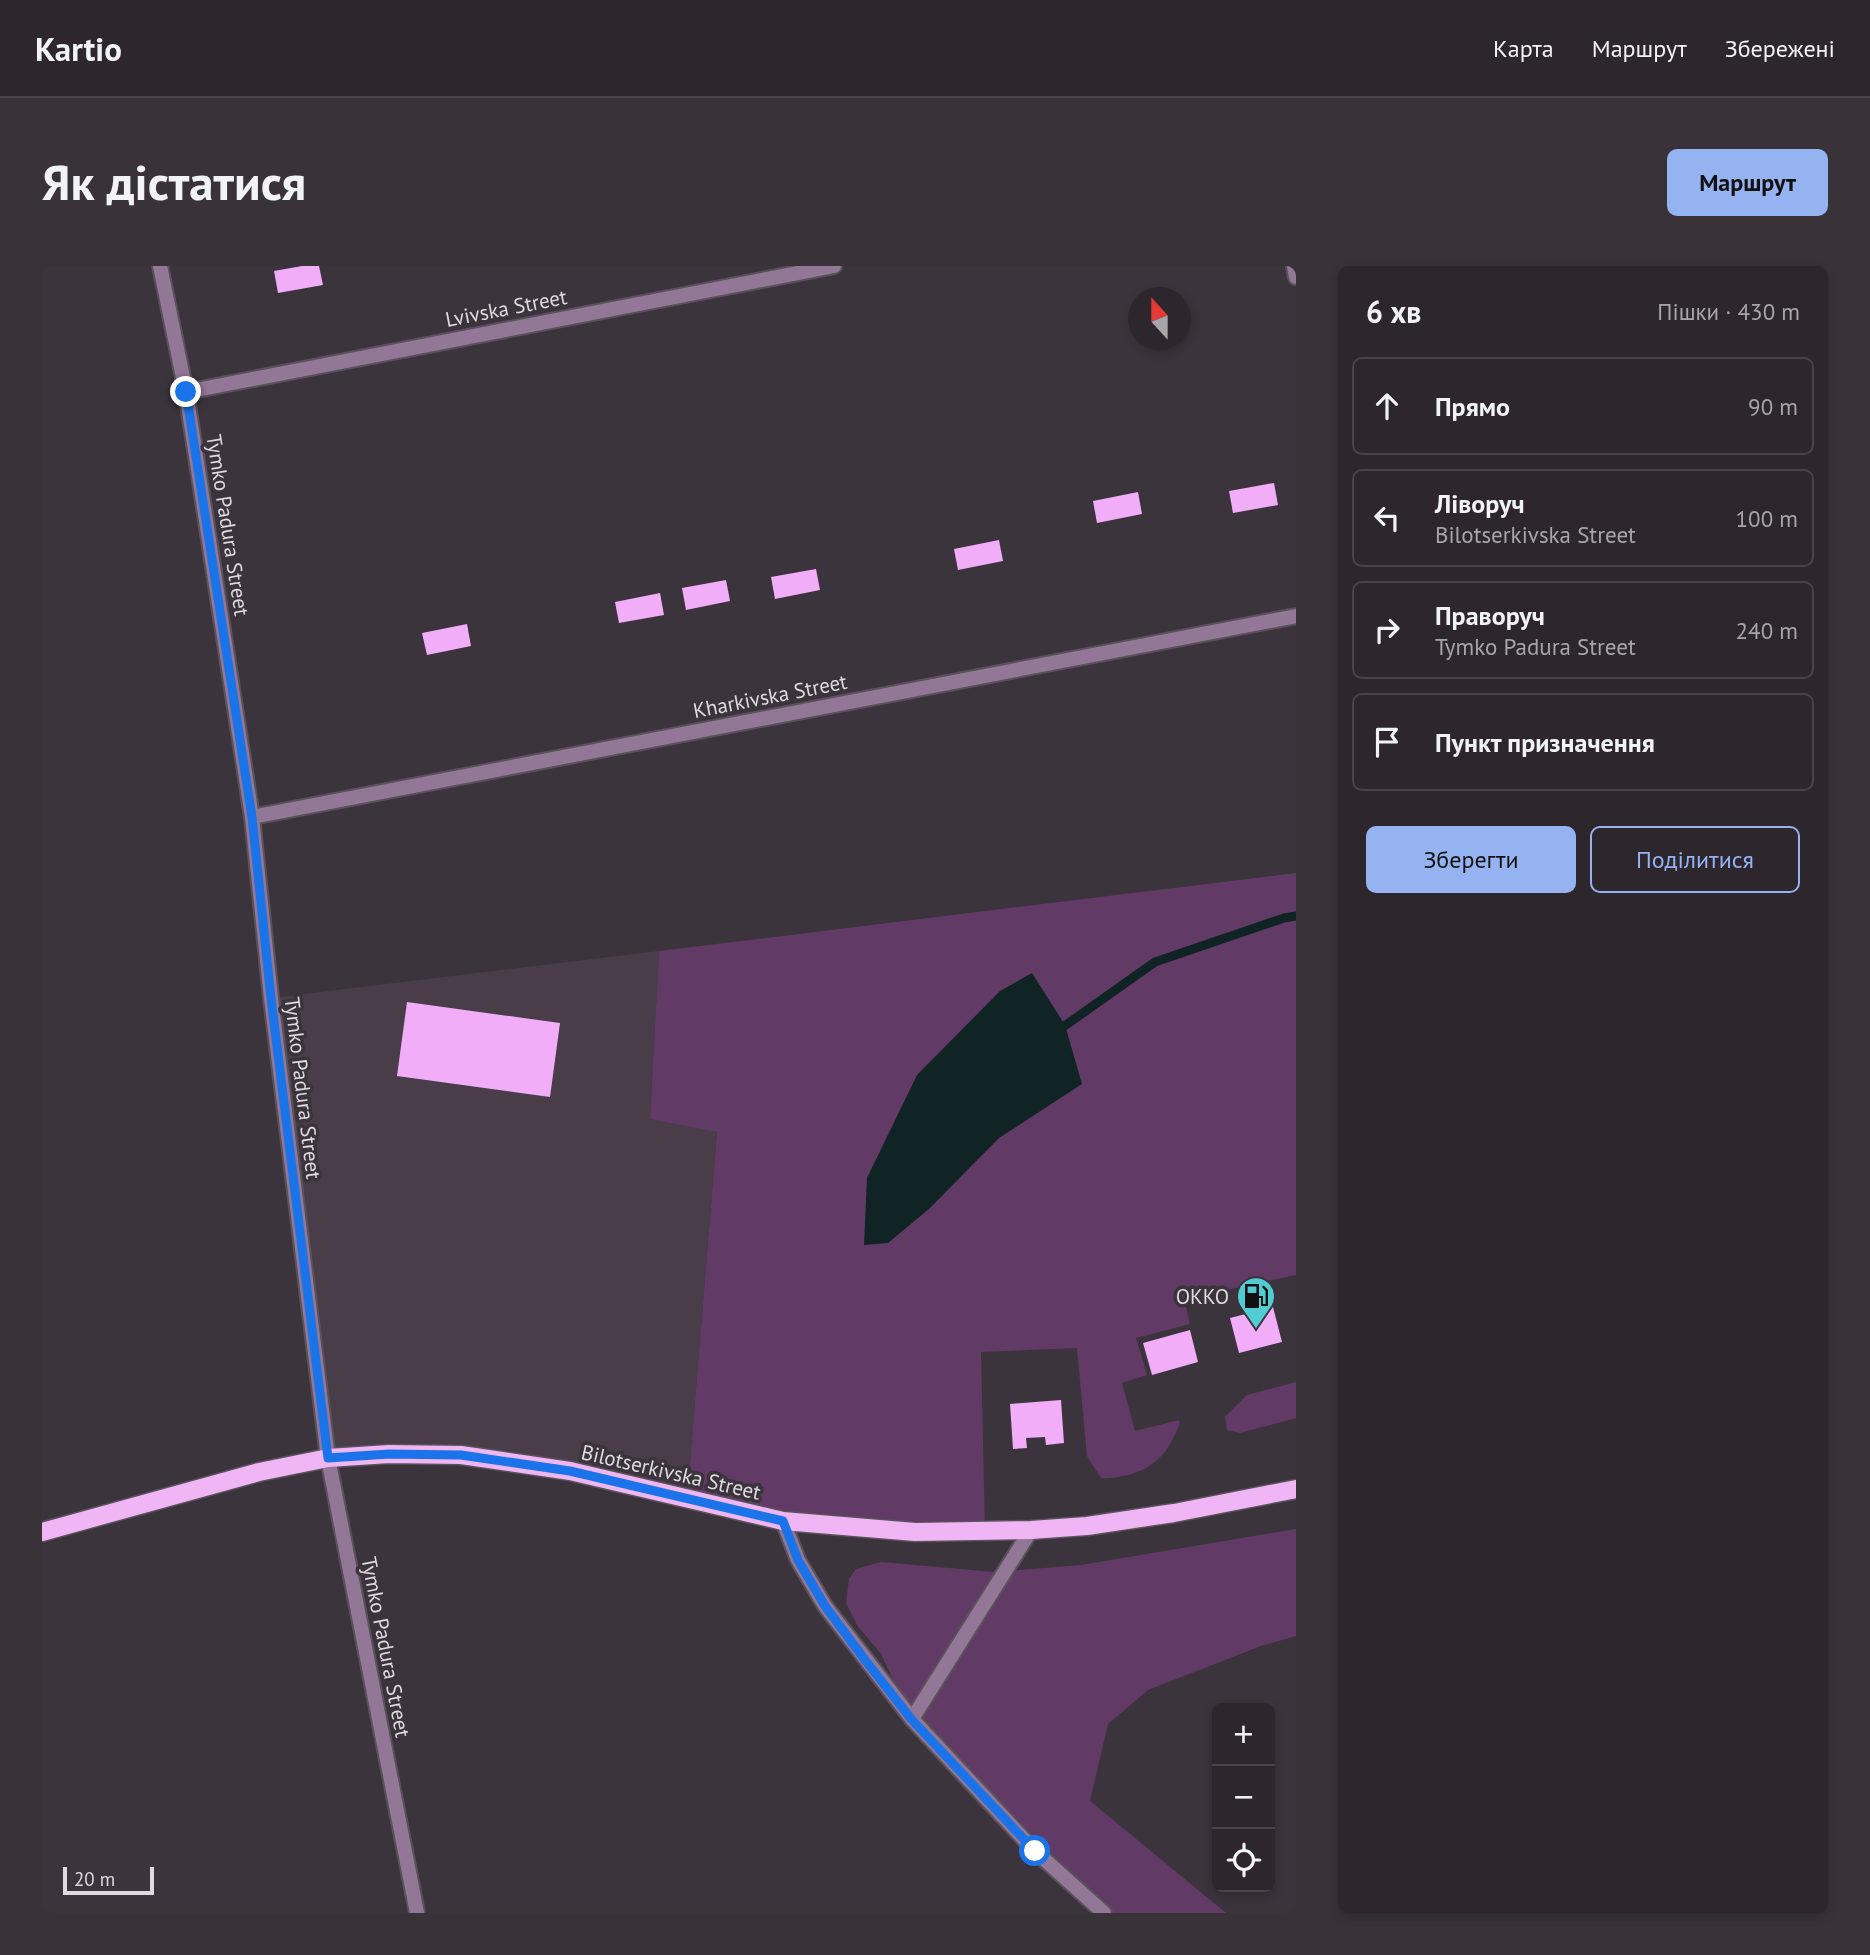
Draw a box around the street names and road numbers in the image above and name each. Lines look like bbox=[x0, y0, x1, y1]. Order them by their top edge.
street label: Lvivska Street bbox=[443, 283, 569, 333]
street label: Tymko Padura Street bbox=[200, 432, 256, 618]
street label: Kharkivska Street bbox=[691, 668, 849, 724]
street label: Tymko Padura Street bbox=[278, 995, 328, 1181]
street label: Bilotserkivska Street bbox=[579, 1438, 763, 1506]
street label: Tymko Padura Street bbox=[355, 1554, 417, 1740]

